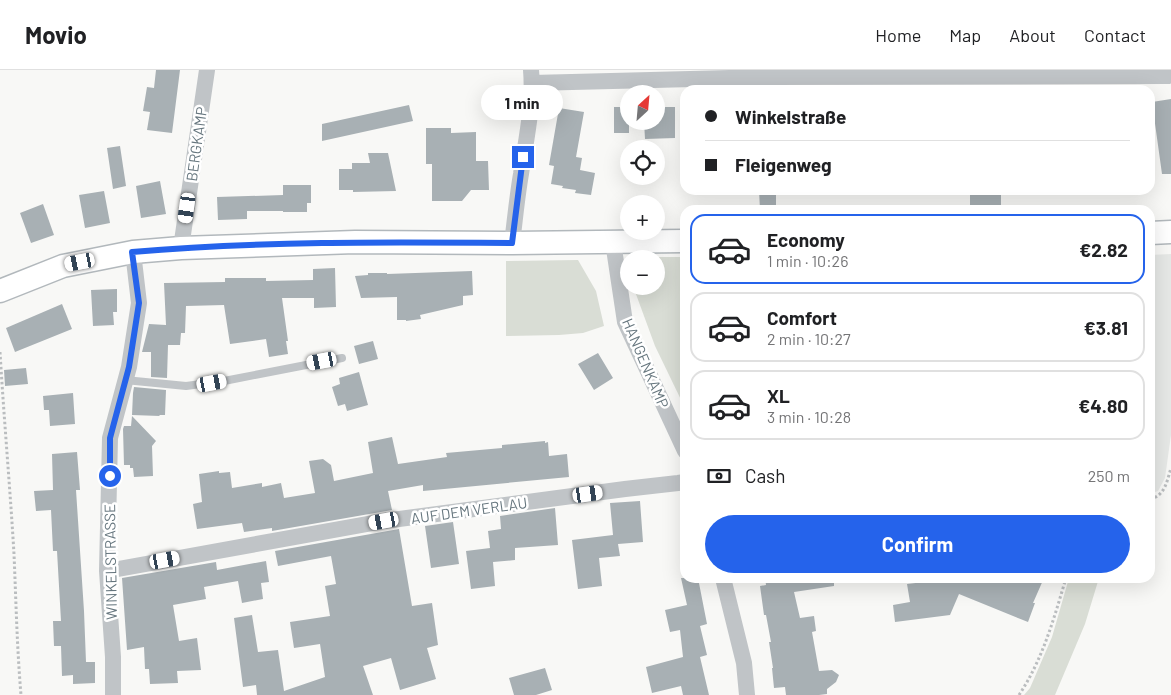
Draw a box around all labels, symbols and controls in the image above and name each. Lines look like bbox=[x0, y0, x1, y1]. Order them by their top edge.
text: Movio bbox=[25, 20, 87, 49]
text: Home bbox=[875, 24, 921, 46]
text: Map bbox=[949, 24, 981, 46]
text: About bbox=[1009, 24, 1056, 46]
text: Contact bbox=[1084, 24, 1146, 46]
callout: 1 min bbox=[482, 84, 564, 119]
north arrow bbox=[620, 85, 665, 130]
map controls bbox=[620, 85, 665, 295]
text: 1 min bbox=[504, 93, 540, 112]
street label: BERGKAMP bbox=[182, 105, 210, 182]
text: Winkelstraße bbox=[735, 105, 846, 128]
button: locate bbox=[620, 140, 665, 185]
route end bbox=[512, 146, 534, 168]
text: Fleigenweg bbox=[735, 153, 832, 176]
car bbox=[177, 192, 196, 224]
button: + bbox=[620, 195, 665, 240]
icon: car bbox=[707, 227, 752, 272]
text: Economy bbox=[767, 228, 845, 251]
text: €2.82 bbox=[1079, 238, 1128, 261]
button: − bbox=[620, 250, 665, 295]
text: 1 min · 10:26 bbox=[767, 251, 848, 270]
car bbox=[63, 252, 96, 272]
icon: car bbox=[707, 305, 752, 350]
text: Comfort bbox=[767, 306, 837, 329]
street label: HANGENKAMP bbox=[619, 315, 673, 411]
text: €3.81 bbox=[1084, 316, 1128, 339]
text: 2 min · 10:27 bbox=[767, 329, 851, 348]
car bbox=[305, 351, 338, 371]
car bbox=[195, 373, 228, 393]
icon: car bbox=[707, 383, 752, 428]
text: XL bbox=[767, 384, 790, 407]
text: €4.80 bbox=[1078, 394, 1128, 417]
text: 3 min · 10:28 bbox=[767, 407, 851, 426]
icon: cash bbox=[705, 462, 733, 490]
text: Cash bbox=[745, 464, 786, 487]
route start bbox=[99, 465, 121, 487]
text: 250 m bbox=[1088, 466, 1130, 485]
car bbox=[572, 484, 603, 504]
street label: AUF DEM VERLAU bbox=[410, 493, 528, 527]
street label: WINKELSTRASSE bbox=[100, 504, 120, 620]
car bbox=[367, 511, 400, 531]
button: Confirm bbox=[705, 515, 1130, 573]
car bbox=[148, 550, 181, 570]

